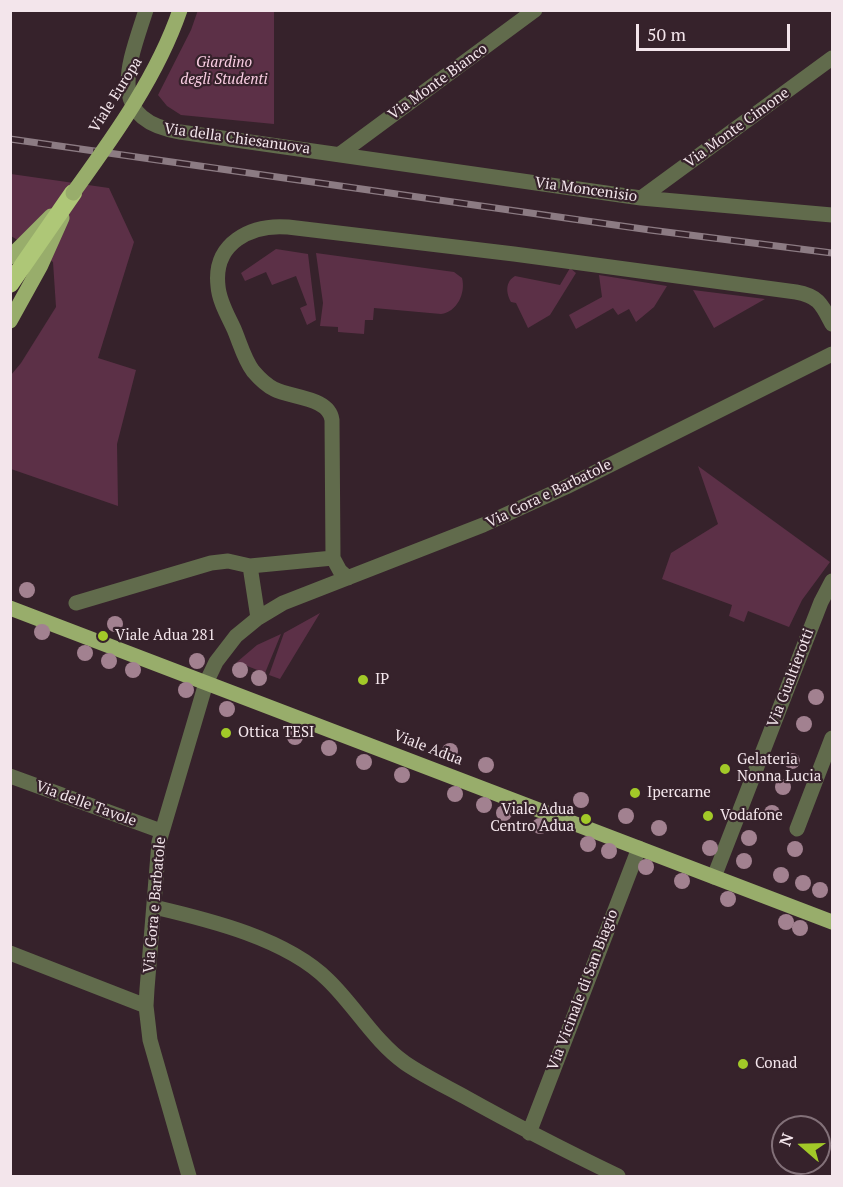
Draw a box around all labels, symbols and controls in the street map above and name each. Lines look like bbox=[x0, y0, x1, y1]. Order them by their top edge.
scale bar bbox=[639, 12, 794, 50]
text: 50 m bbox=[647, 22, 686, 46]
street label: Via Monte Bianco bbox=[385, 40, 491, 124]
street label: Viale Europa bbox=[86, 54, 146, 136]
park label: Giardino degli Studenti bbox=[180, 54, 268, 89]
street label: Via Monte Cimone bbox=[681, 84, 793, 172]
street label: Via della Chiesanuova bbox=[163, 120, 311, 158]
street label: Via Moncenisio bbox=[534, 174, 638, 206]
street label: Via Gora e Barbatole bbox=[483, 456, 615, 532]
street label: Via Gualtierotti bbox=[764, 626, 818, 730]
place label: Viale Adua 281 bbox=[115, 627, 215, 645]
marker: Viale Adua 281 bbox=[96, 629, 110, 643]
place label: IP bbox=[375, 671, 389, 689]
marker: IP bbox=[356, 673, 370, 687]
place label: Ottica TESI bbox=[238, 724, 314, 742]
marker: Ottica TESI bbox=[219, 726, 233, 740]
street label: Viale Adua bbox=[391, 727, 465, 769]
place label: Gelateria Nonna Lucia bbox=[737, 751, 821, 786]
marker: Gelateria Nonna Lucia bbox=[718, 762, 732, 776]
street label: Via delle Tavole bbox=[33, 777, 139, 831]
place label: Ipercarne bbox=[647, 784, 711, 802]
marker: Ipercarne bbox=[628, 786, 642, 800]
place label: Viale Adua Centro Adua bbox=[490, 801, 574, 836]
place label: Vodafone bbox=[720, 807, 783, 825]
marker: Vodafone bbox=[701, 809, 715, 823]
marker: Viale Adua Centro Adua bbox=[579, 812, 593, 826]
street label: Via Gora e Barbatole bbox=[140, 836, 170, 974]
street label: Via Vicinale di San Biagio bbox=[544, 907, 622, 1073]
place label: Conad bbox=[755, 1055, 797, 1073]
marker: Conad bbox=[736, 1057, 750, 1071]
north arrow bbox=[771, 1115, 831, 1175]
text: N bbox=[774, 1130, 798, 1149]

